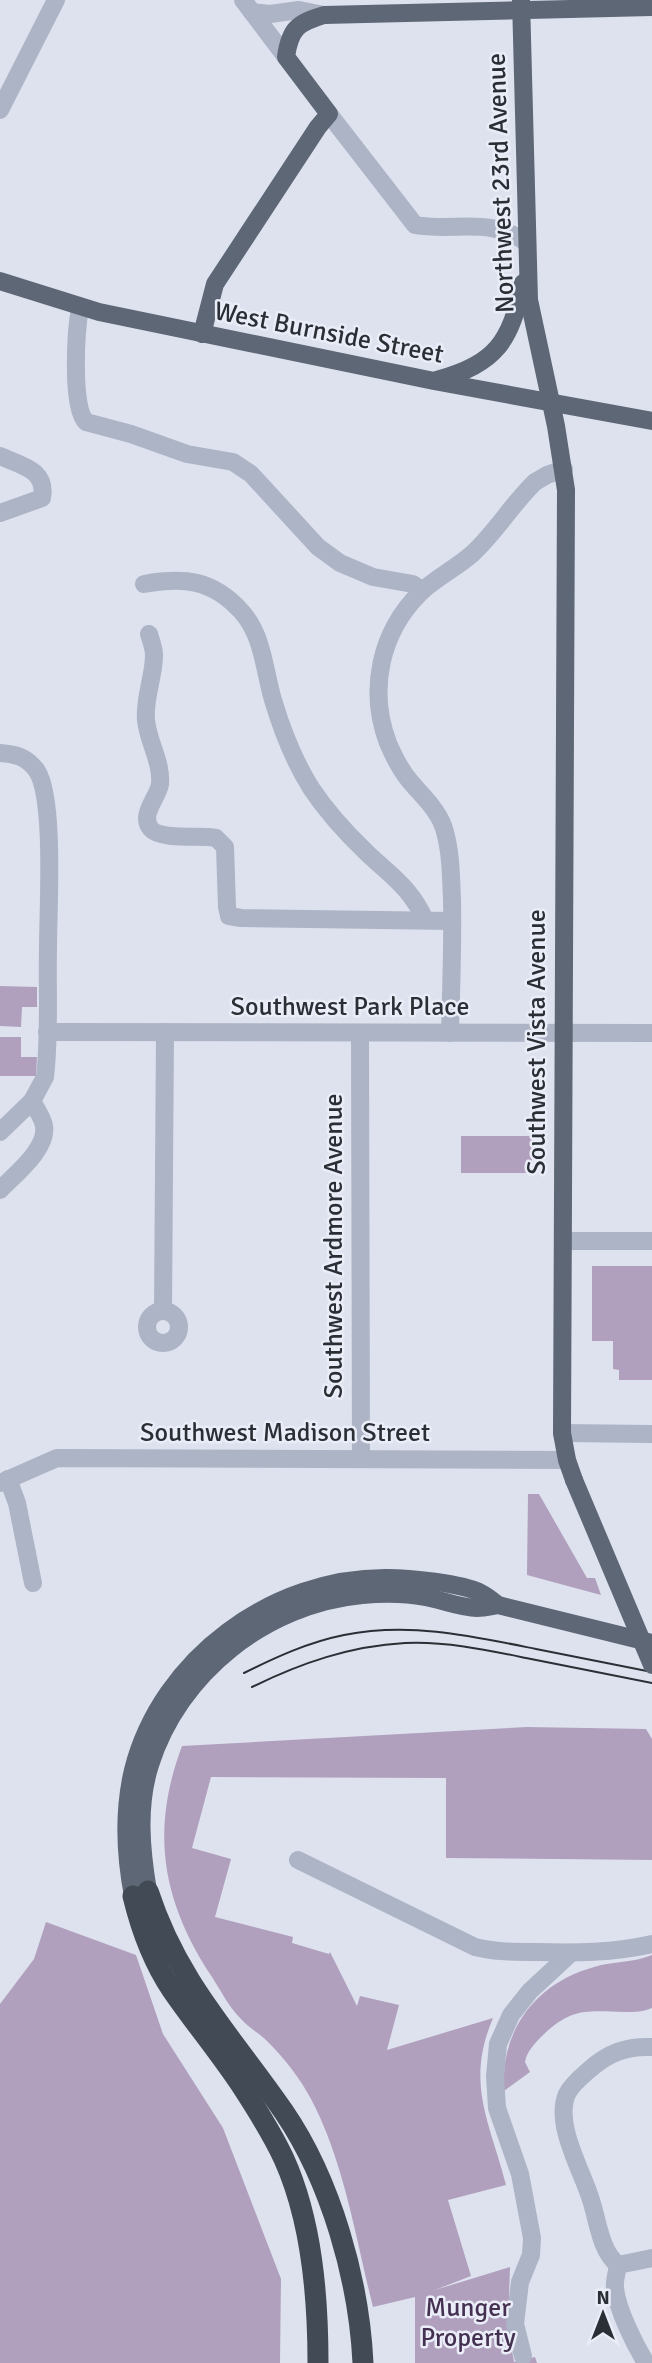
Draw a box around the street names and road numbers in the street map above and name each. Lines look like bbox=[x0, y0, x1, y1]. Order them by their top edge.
street label: Northwest 23rd Avenue bbox=[480, 52, 522, 314]
street label: West Burnside Street bbox=[212, 295, 446, 371]
street label: Southwest Vista Avenue bbox=[521, 909, 553, 1175]
street label: Southwest Park Place bbox=[230, 991, 470, 1023]
street label: Southwest Ardmore Avenue bbox=[318, 1093, 350, 1399]
street label: Southwest Madison Street bbox=[140, 1417, 430, 1449]

